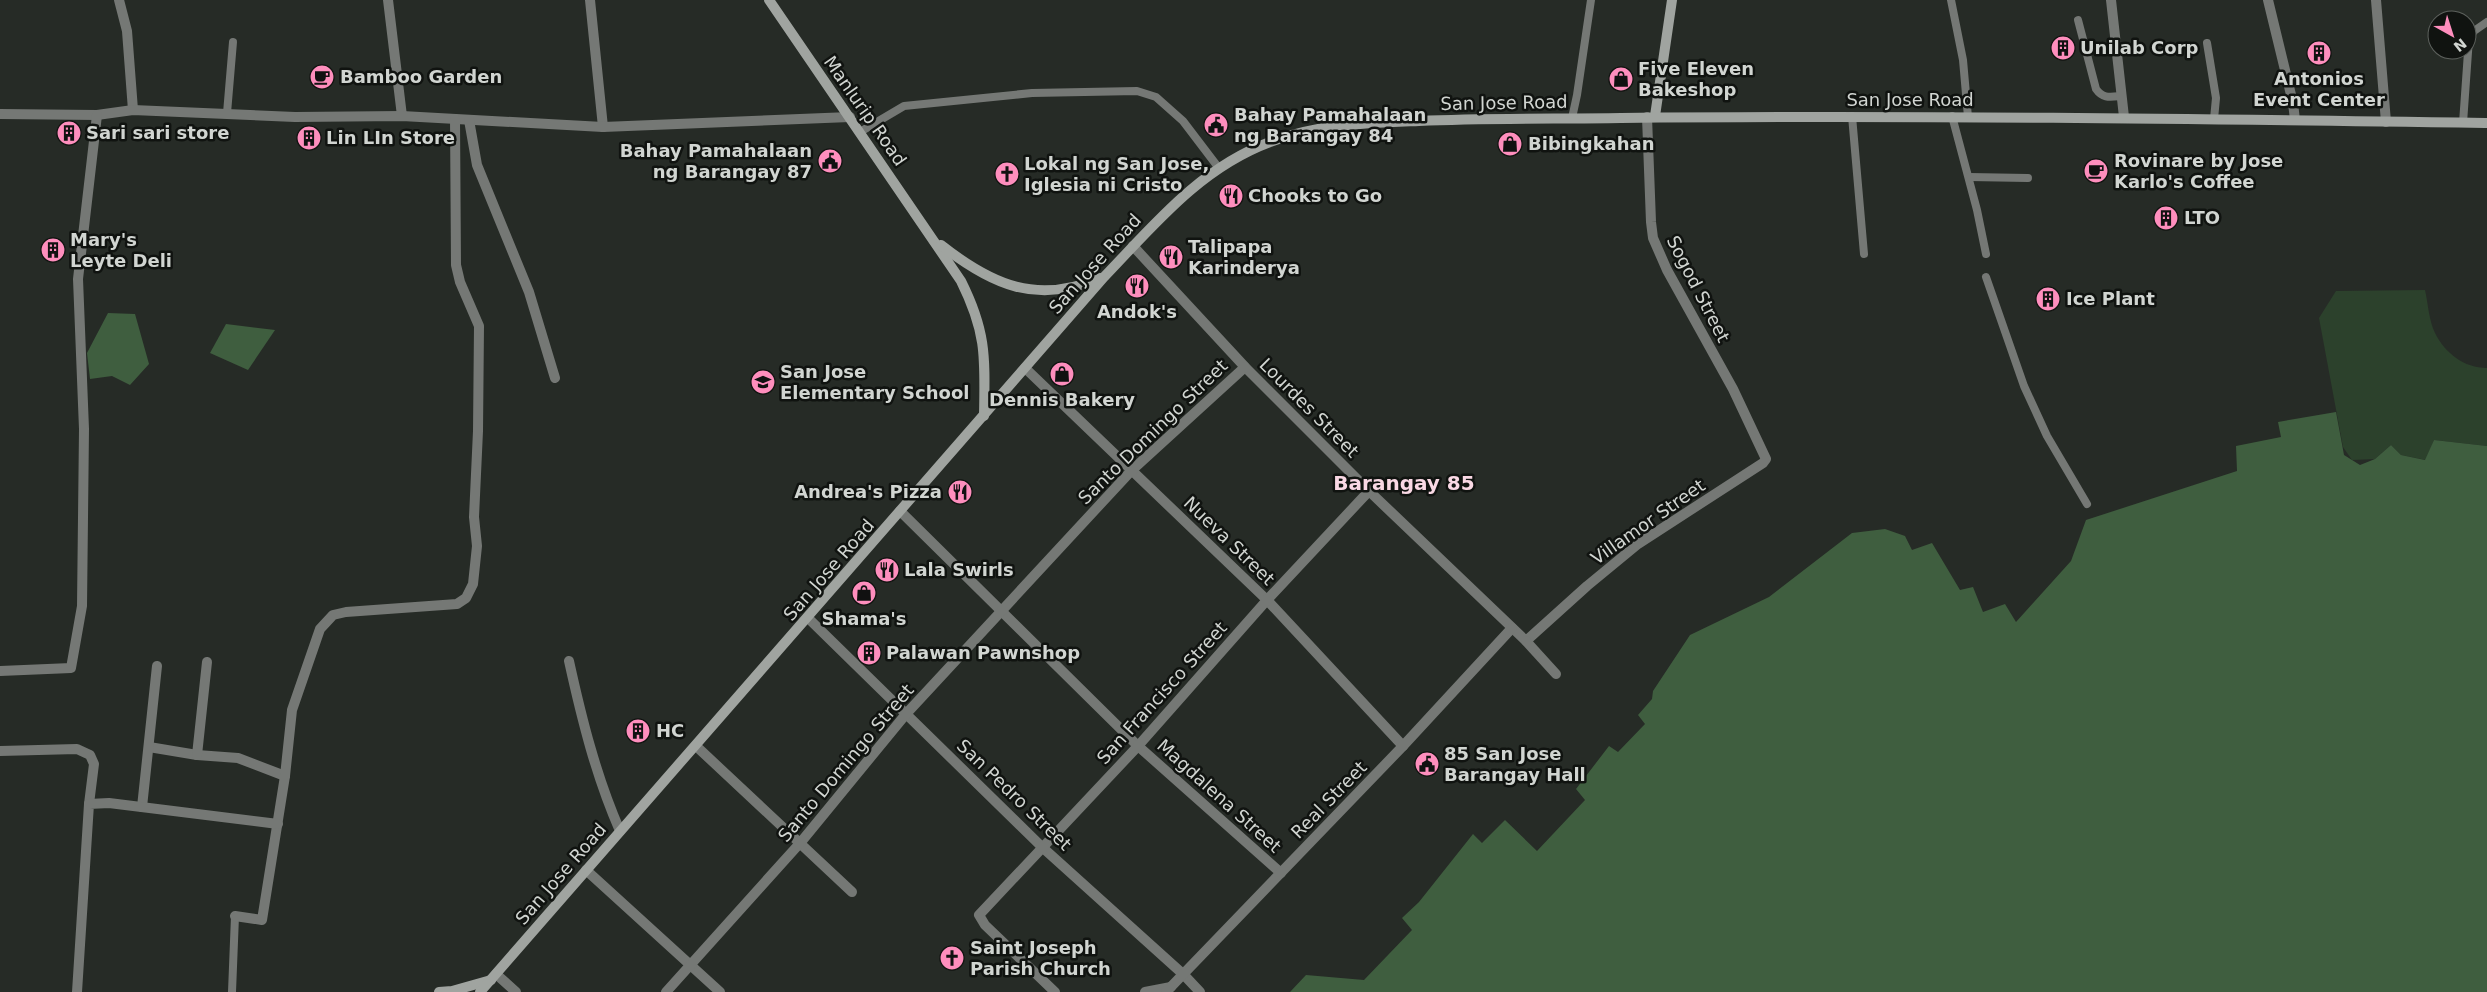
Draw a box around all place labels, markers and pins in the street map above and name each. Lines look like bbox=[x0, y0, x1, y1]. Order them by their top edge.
building icon: Unilab Corp bbox=[2050, 35, 2076, 61]
place label: Unilab Corp bbox=[2080, 37, 2199, 58]
building icon: Antonios Event Center bbox=[2306, 40, 2332, 66]
place label: Five Eleven Bakeshop bbox=[1638, 58, 1754, 100]
cafe icon: Bamboo Garden bbox=[309, 64, 335, 90]
place label: Bamboo Garden bbox=[340, 66, 502, 87]
shop icon: Five Eleven Bakeshop bbox=[1608, 66, 1634, 92]
place label: Antonios Event Center bbox=[2253, 68, 2385, 110]
place label: Bahay Pamahalaan ng Barangay 84 bbox=[1234, 104, 1426, 146]
public building icon: Bahay Pamahalaan ng Barangay 84 bbox=[1203, 112, 1229, 138]
building icon: Sari sari store bbox=[56, 120, 82, 146]
place label: Sari sari store bbox=[86, 122, 229, 143]
building icon: Lin LIn Store bbox=[296, 125, 322, 151]
place label: Lin LIn Store bbox=[326, 127, 455, 148]
shop icon: Bibingkahan bbox=[1497, 131, 1523, 157]
place label: Bibingkahan bbox=[1528, 133, 1655, 154]
place label: Bahay Pamahalaan ng Barangay 87 bbox=[620, 140, 812, 182]
public building icon: Bahay Pamahalaan ng Barangay 87 bbox=[817, 148, 843, 174]
place label: Rovinare by Jose Karlo's Coffee bbox=[2114, 150, 2283, 192]
place label: Lokal ng San Jose, Iglesia ni Cristo bbox=[1024, 153, 1209, 195]
cafe icon: Rovinare by Jose Karlo's Coffee bbox=[2083, 158, 2109, 184]
church icon: Lokal ng San Jose, Iglesia ni Cristo bbox=[994, 161, 1020, 187]
restaurant icon: Chooks to Go bbox=[1218, 183, 1244, 209]
place label: Chooks to Go bbox=[1248, 185, 1382, 206]
building icon: LTO bbox=[2153, 205, 2179, 231]
place label: LTO bbox=[2184, 207, 2220, 228]
place label: Mary's Leyte Deli bbox=[70, 229, 172, 271]
place label: Talipapa Karinderya bbox=[1188, 236, 1300, 278]
building icon: Mary's Leyte Deli bbox=[40, 237, 66, 263]
restaurant icon: Talipapa Karinderya bbox=[1158, 244, 1184, 270]
restaurant icon: Andok's bbox=[1124, 273, 1150, 299]
building icon: Ice Plant bbox=[2035, 286, 2061, 312]
place label: Ice Plant bbox=[2066, 288, 2155, 309]
place label: Andok's bbox=[1097, 301, 1177, 322]
place label: San Jose Elementary School bbox=[780, 361, 969, 403]
shop icon: Dennis Bakery bbox=[1049, 361, 1075, 387]
school or university icon: San Jose Elementary School bbox=[750, 369, 776, 395]
place label: Dennis Bakery bbox=[989, 389, 1135, 410]
restaurant icon: Andrea's Pizza bbox=[947, 479, 973, 505]
place label: Andrea's Pizza bbox=[794, 481, 942, 502]
restaurant icon: Lala Swirls bbox=[874, 557, 900, 583]
place label: Lala Swirls bbox=[904, 559, 1014, 580]
shop icon: Shama's bbox=[851, 580, 877, 606]
place label: Shama's bbox=[821, 608, 907, 629]
building icon: Palawan Pawnshop bbox=[856, 640, 882, 666]
place label: Palawan Pawnshop bbox=[886, 642, 1080, 663]
building icon: HC bbox=[625, 718, 651, 744]
place label: HC bbox=[656, 720, 684, 741]
place label: 85 San Jose Barangay Hall bbox=[1444, 743, 1586, 785]
public building icon: 85 San Jose Barangay Hall bbox=[1414, 751, 1440, 777]
place label: Saint Joseph Parish Church bbox=[970, 937, 1111, 979]
church icon: Saint Joseph Parish Church bbox=[939, 945, 965, 971]

